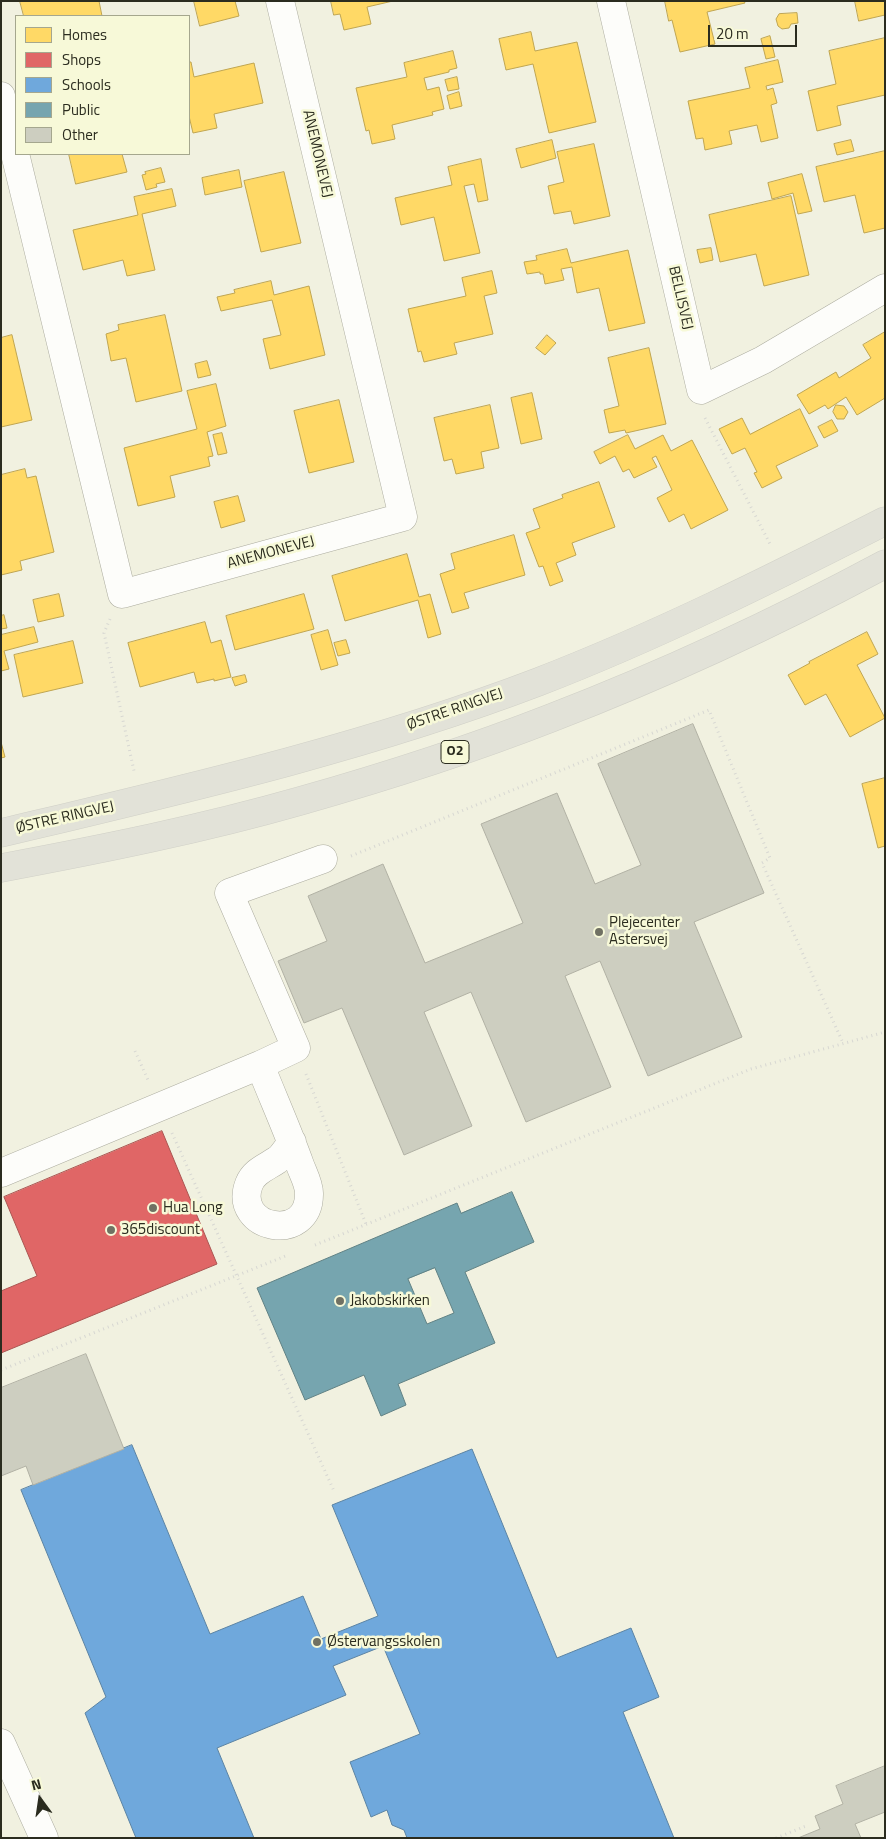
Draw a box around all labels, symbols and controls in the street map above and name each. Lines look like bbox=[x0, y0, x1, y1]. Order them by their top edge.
legend bbox=[15, 15, 190, 155]
scale bar bbox=[711, 15, 800, 47]
text: 20 m bbox=[716, 22, 749, 45]
text: Homes bbox=[62, 23, 107, 46]
text: Shops bbox=[62, 48, 101, 71]
text: Schools bbox=[62, 73, 111, 96]
text: Public bbox=[62, 98, 100, 121]
street label: ANEMONEVEJ bbox=[298, 108, 336, 200]
text: Other bbox=[62, 123, 98, 146]
street label: BELLISVEJ bbox=[664, 264, 696, 332]
street label: ANEMONEVEJ bbox=[225, 533, 317, 573]
street label: ØSTRE RINGVEJ bbox=[405, 685, 505, 735]
road number: O2 bbox=[441, 740, 469, 764]
street label: ØSTRE RINGVEJ bbox=[14, 798, 116, 838]
place label: Plejecenter Astersvej bbox=[609, 914, 680, 949]
marker: Plejecenter Astersvej bbox=[593, 926, 605, 938]
place label: Hua Long bbox=[163, 1199, 223, 1217]
marker: Hua Long bbox=[147, 1202, 159, 1214]
place label: 365discount bbox=[121, 1221, 200, 1239]
marker: 365discount bbox=[105, 1224, 117, 1236]
place label: Jakobskirken bbox=[350, 1292, 430, 1310]
marker: Jakobskirken bbox=[334, 1295, 346, 1307]
place label: Østervangsskolen bbox=[327, 1633, 440, 1651]
marker: Østervangsskolen bbox=[311, 1636, 323, 1648]
text: N bbox=[29, 1773, 43, 1795]
north arrow bbox=[15, 1774, 65, 1824]

